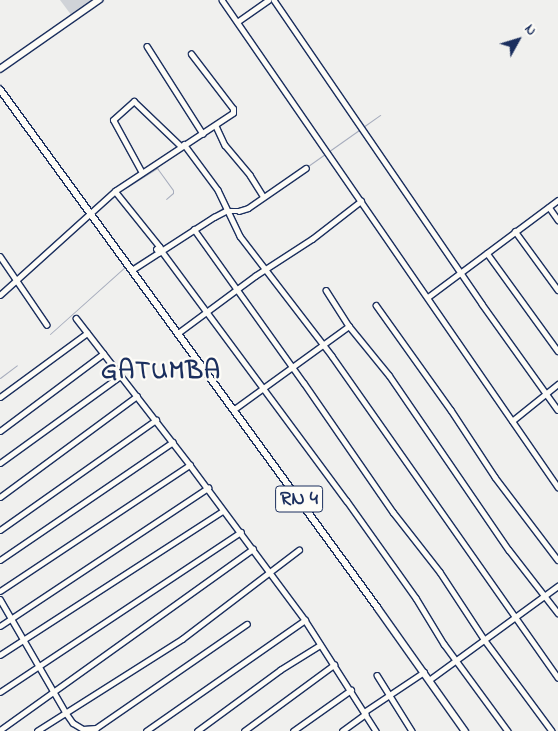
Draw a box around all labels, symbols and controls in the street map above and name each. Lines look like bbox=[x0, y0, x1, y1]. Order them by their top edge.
north arrow bbox=[493, 15, 543, 65]
text: N bbox=[519, 20, 541, 41]
district label: GATUMBA bbox=[100, 357, 222, 389]
road number: RN 4 bbox=[274, 482, 324, 516]

